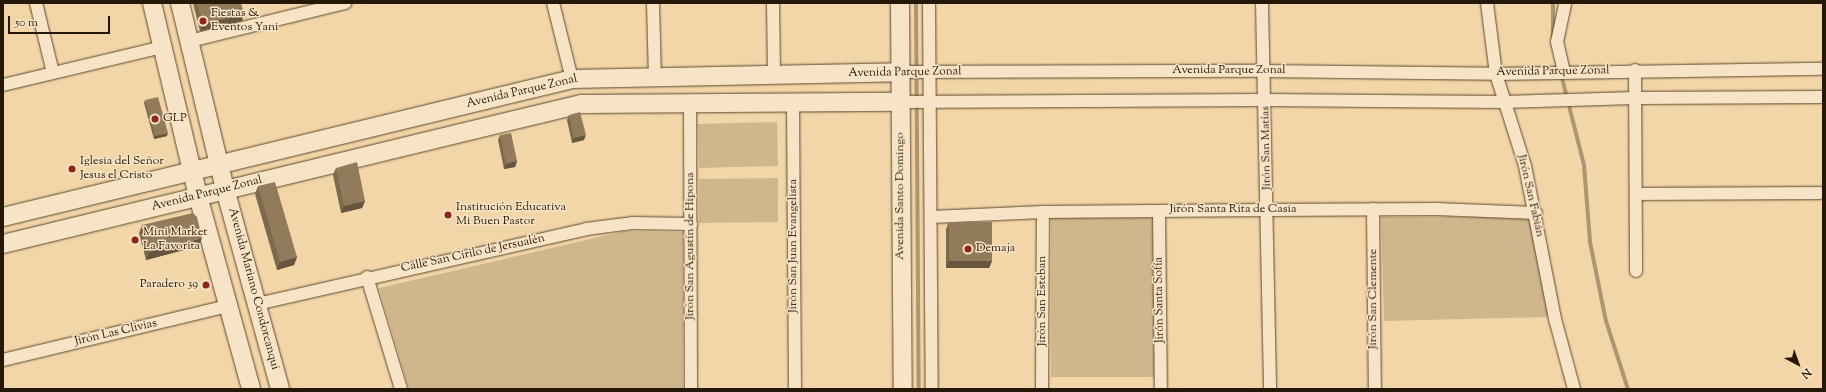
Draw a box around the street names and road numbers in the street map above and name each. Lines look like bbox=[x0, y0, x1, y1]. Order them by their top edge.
street label: Avenida Parque Zonal bbox=[1172, 64, 1286, 78]
street label: Avenida Parque Zonal bbox=[1496, 64, 1610, 80]
street label: Avenida Parque Zonal bbox=[848, 65, 962, 81]
street label: Avenida Parque Zonal bbox=[465, 72, 579, 112]
street label: Jirón San Matías bbox=[1259, 106, 1275, 190]
street label: Avenida Santo Domingo bbox=[894, 132, 908, 260]
street label: Jirón San Fabián bbox=[1513, 153, 1547, 239]
street label: Jirón San Agustín de Hipona bbox=[684, 172, 698, 320]
street label: Avenida Parque Zonal bbox=[150, 173, 264, 215]
street label: Jirón San Juan Evangelista bbox=[787, 179, 801, 313]
street label: Jirón Santa Rita de Casia bbox=[1169, 203, 1297, 217]
street label: Avenida Mariano Condorcanqui bbox=[224, 206, 282, 372]
street label: Calle San Cirilo de Jersualén bbox=[400, 232, 546, 276]
street label: Jirón San Clemente bbox=[1367, 249, 1381, 349]
street label: Jirón San Esteban bbox=[1036, 256, 1050, 346]
street label: Jirón Santa Sofía bbox=[1152, 257, 1168, 343]
street label: Jirón Las Clivias bbox=[74, 317, 158, 349]

